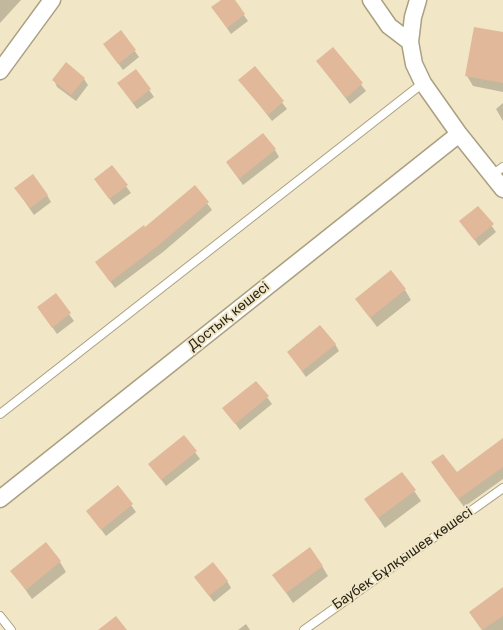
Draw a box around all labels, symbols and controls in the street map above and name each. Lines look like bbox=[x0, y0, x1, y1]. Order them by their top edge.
street label: Достық көшесі bbox=[185, 279, 273, 355]
street label: Баубек Бұлқышев көшесі bbox=[330, 504, 476, 614]

